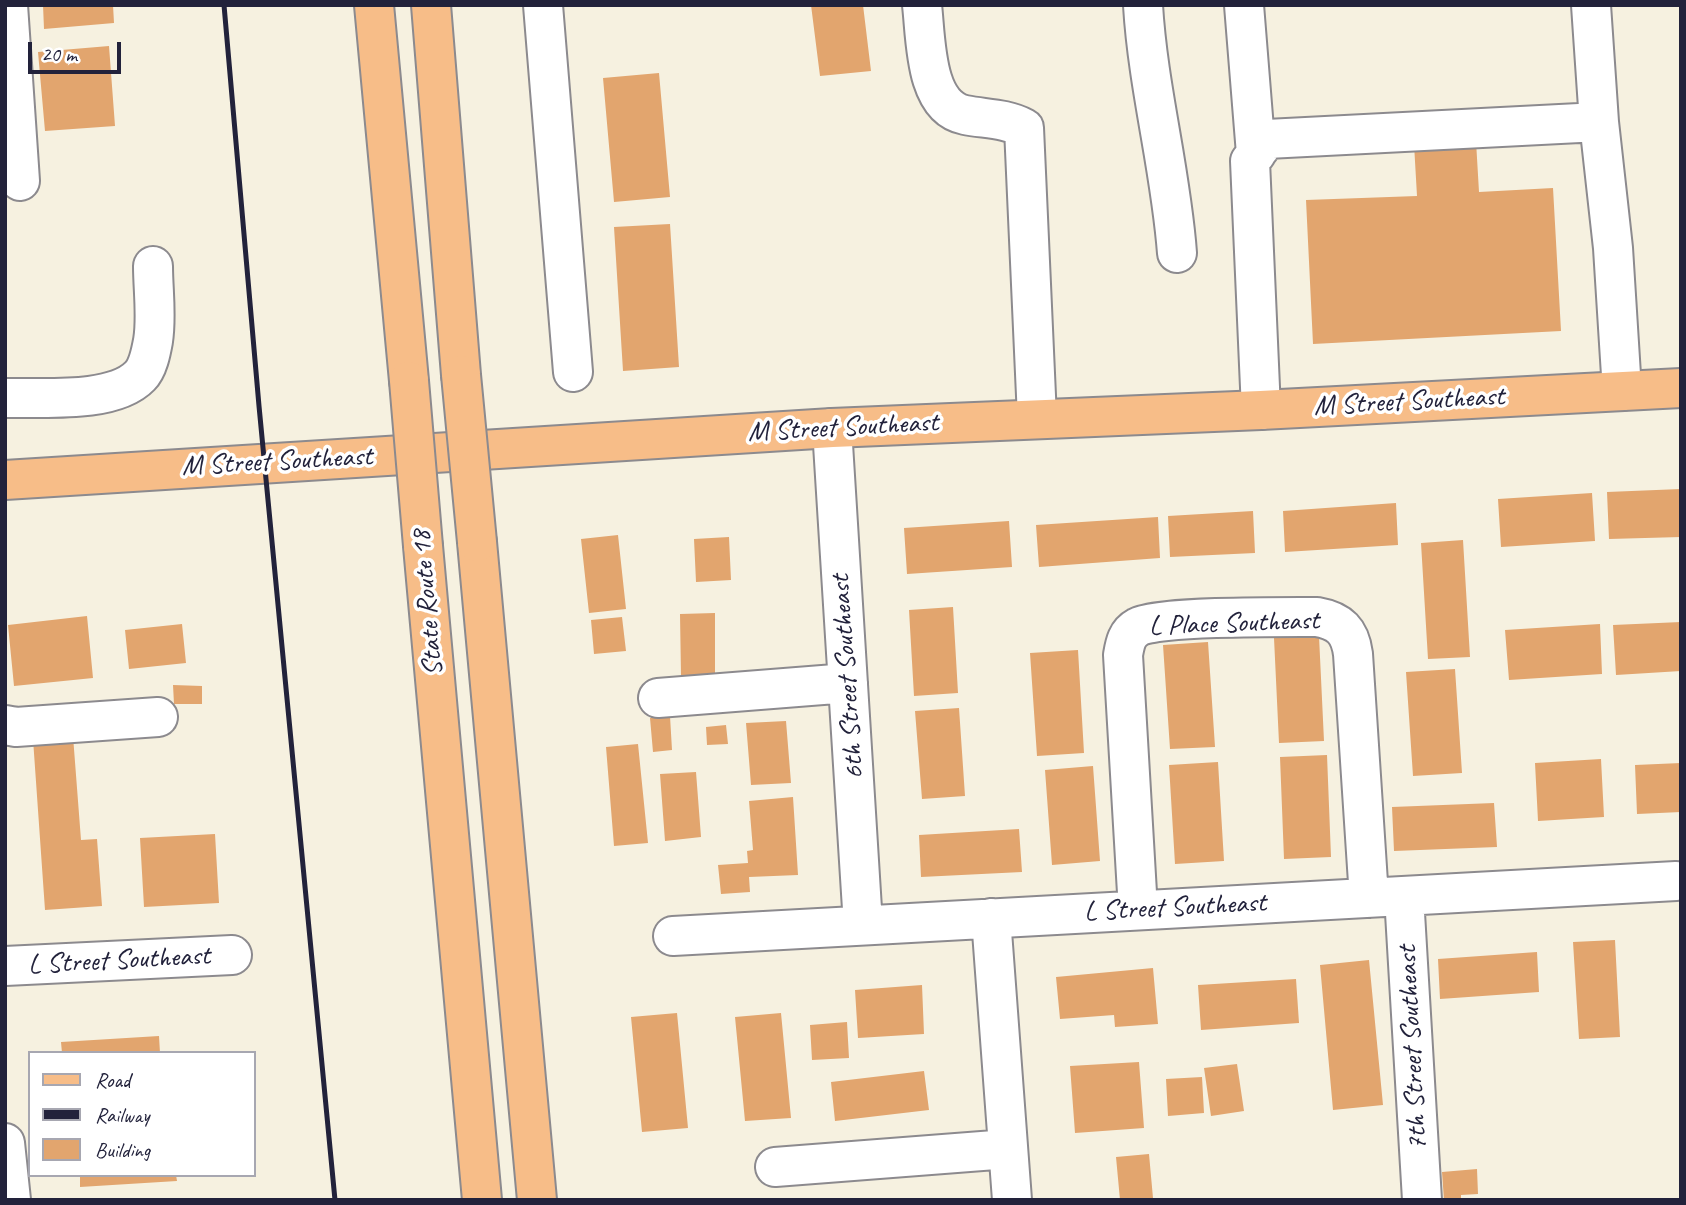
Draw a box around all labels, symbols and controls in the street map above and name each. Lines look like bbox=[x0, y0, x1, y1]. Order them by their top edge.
scale bar bbox=[32, 28, 124, 72]
text: 20 m bbox=[41, 41, 77, 67]
street label: M Street Southeast bbox=[1313, 380, 1505, 424]
street label: M Street Southeast bbox=[747, 406, 939, 450]
street label: M Street Southeast bbox=[181, 440, 373, 484]
street label: State Route 18 bbox=[405, 529, 451, 677]
street label: 6th Street Southeast bbox=[824, 574, 872, 780]
street label: L Place Southeast bbox=[1148, 604, 1320, 644]
street label: L Street Southeast bbox=[1083, 886, 1267, 930]
street label: L Street Southeast bbox=[27, 939, 211, 983]
street label: 7th Street Southeast bbox=[1391, 945, 1435, 1151]
legend bbox=[28, 1051, 256, 1177]
text: Road bbox=[95, 1067, 130, 1093]
text: Railway bbox=[95, 1102, 149, 1128]
text: Building bbox=[95, 1137, 150, 1163]

